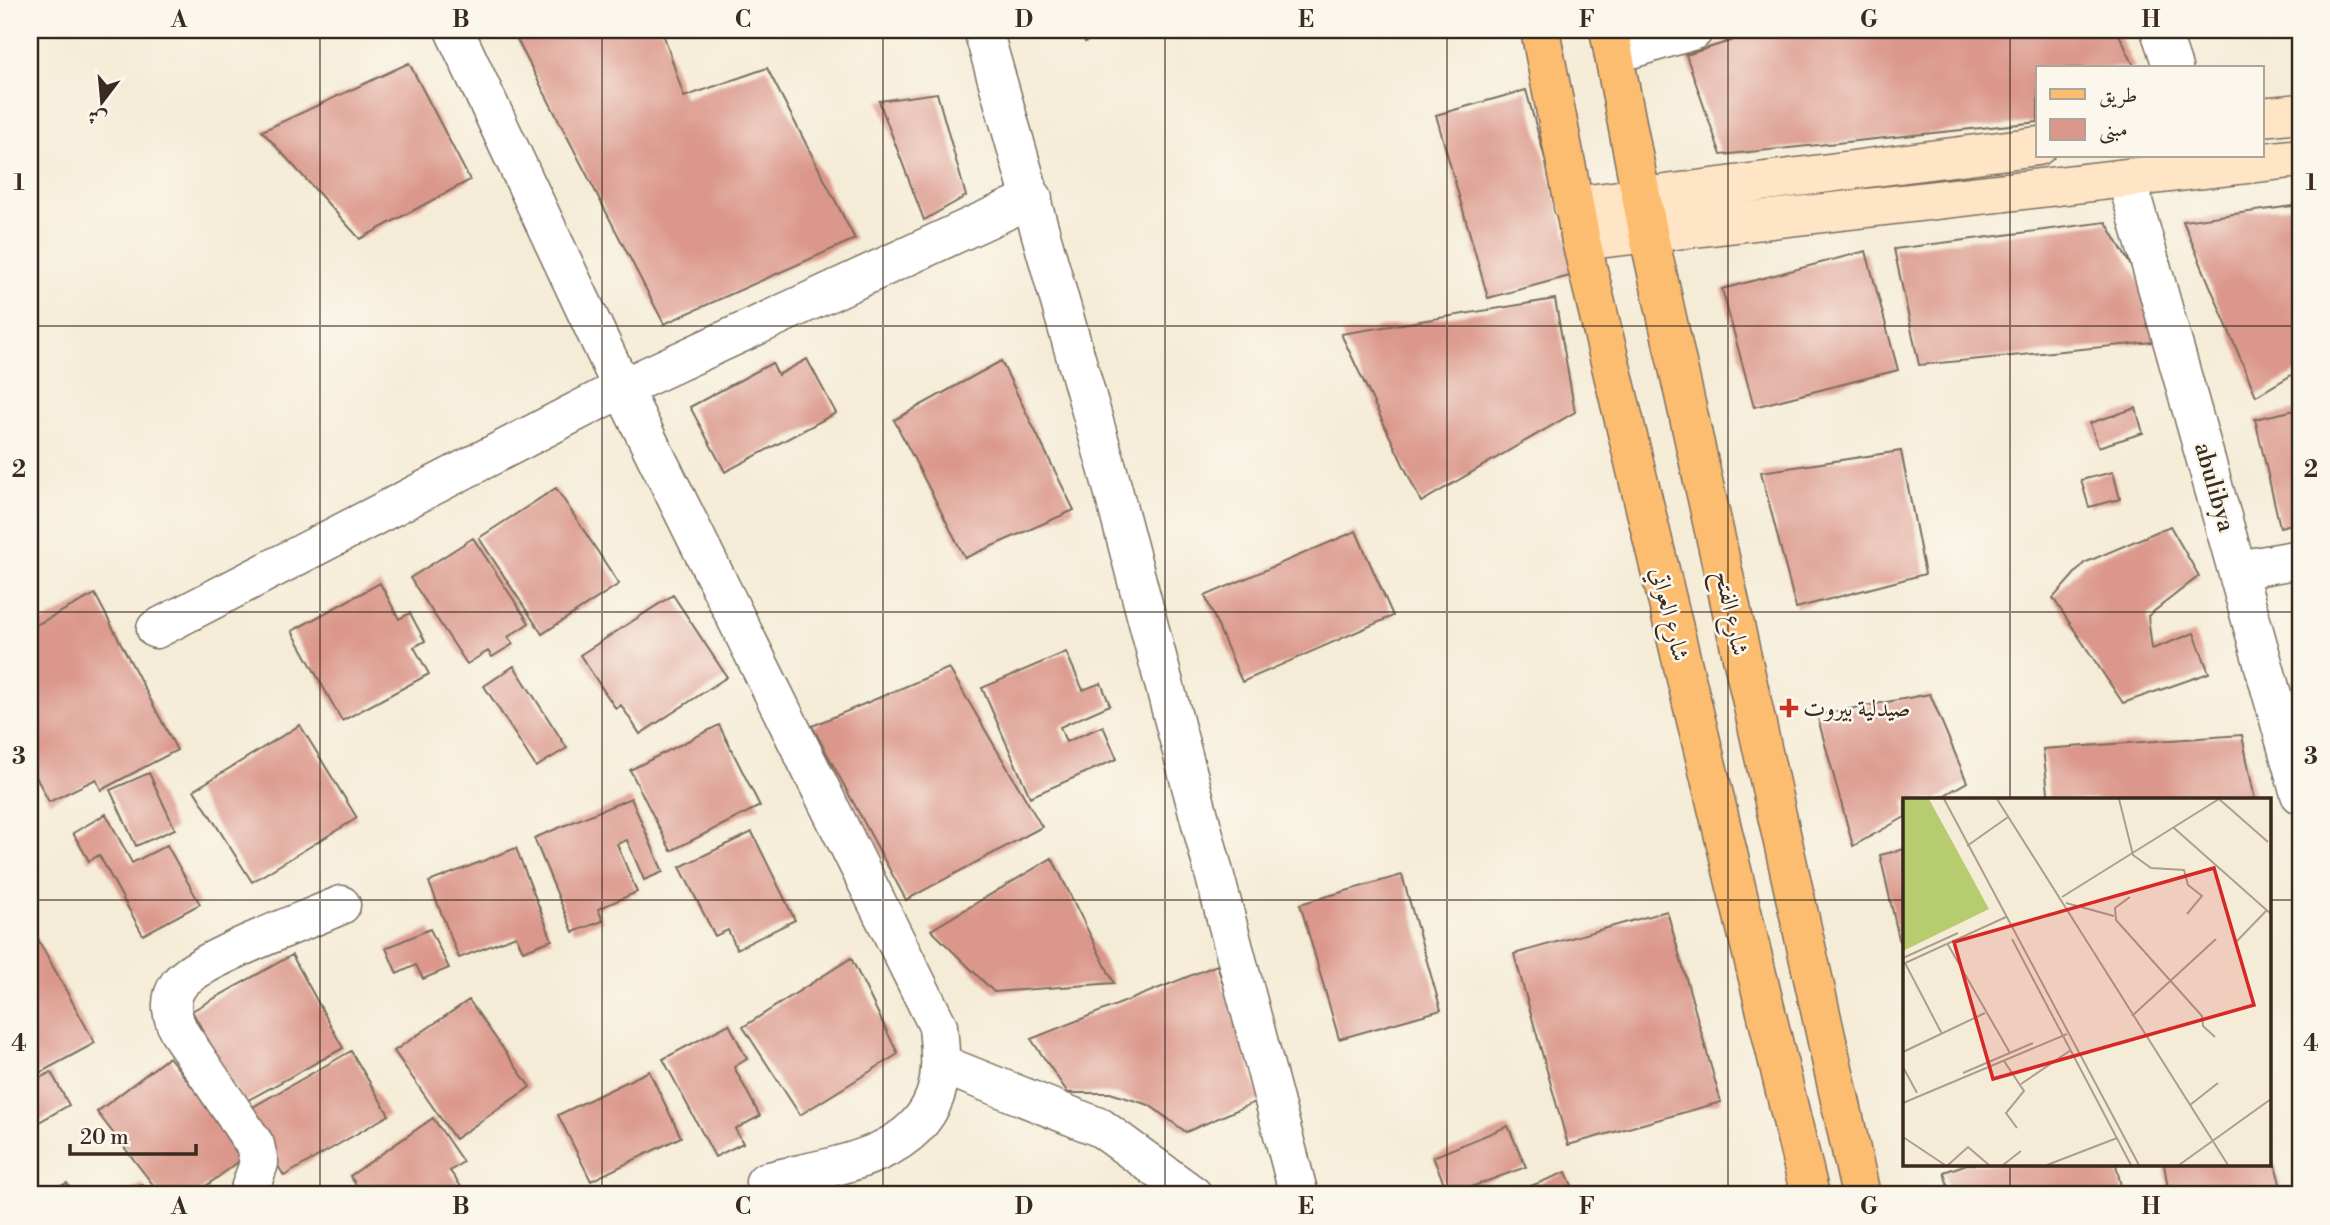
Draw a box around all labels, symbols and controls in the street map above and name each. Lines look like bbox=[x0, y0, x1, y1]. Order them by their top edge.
text: A bbox=[170, 6, 188, 34]
text: B bbox=[452, 6, 470, 34]
text: C bbox=[735, 6, 751, 34]
text: D bbox=[1015, 6, 1033, 34]
text: E bbox=[1298, 6, 1314, 34]
text: F bbox=[1579, 6, 1595, 34]
text: G bbox=[1860, 6, 1878, 34]
text: H bbox=[2142, 6, 2161, 34]
north arrow bbox=[66, 66, 136, 136]
legend bbox=[2036, 66, 2264, 158]
text: طريق bbox=[2099, 83, 2137, 109]
text: ش bbox=[85, 103, 110, 132]
text: مبنى bbox=[2099, 117, 2128, 144]
text: 1 bbox=[13, 169, 25, 197]
text: 1 bbox=[2305, 169, 2317, 197]
street label: abulibya bbox=[2187, 439, 2241, 536]
text: 2 bbox=[12, 456, 26, 484]
text: 2 bbox=[2304, 456, 2318, 484]
street label: شارع العواتي bbox=[1639, 564, 1695, 665]
street label: شارع الفتح bbox=[1702, 568, 1755, 660]
place label: صيدلية بيروت bbox=[1803, 694, 1911, 724]
marker: صيدلية بيروت bbox=[1781, 700, 1797, 716]
text: 3 bbox=[12, 743, 26, 771]
text: 3 bbox=[2304, 743, 2318, 771]
inset map bbox=[1903, 798, 2270, 1166]
text: 4 bbox=[11, 1030, 27, 1058]
text: 4 bbox=[2303, 1030, 2319, 1058]
scale bar bbox=[70, 1113, 196, 1157]
text: 20 m bbox=[80, 1125, 129, 1151]
text: A bbox=[170, 1193, 188, 1221]
text: B bbox=[452, 1193, 470, 1221]
text: C bbox=[735, 1193, 751, 1221]
text: D bbox=[1015, 1193, 1033, 1221]
text: E bbox=[1298, 1193, 1314, 1221]
text: F bbox=[1579, 1193, 1595, 1221]
text: G bbox=[1860, 1193, 1878, 1221]
text: H bbox=[2142, 1193, 2161, 1221]

